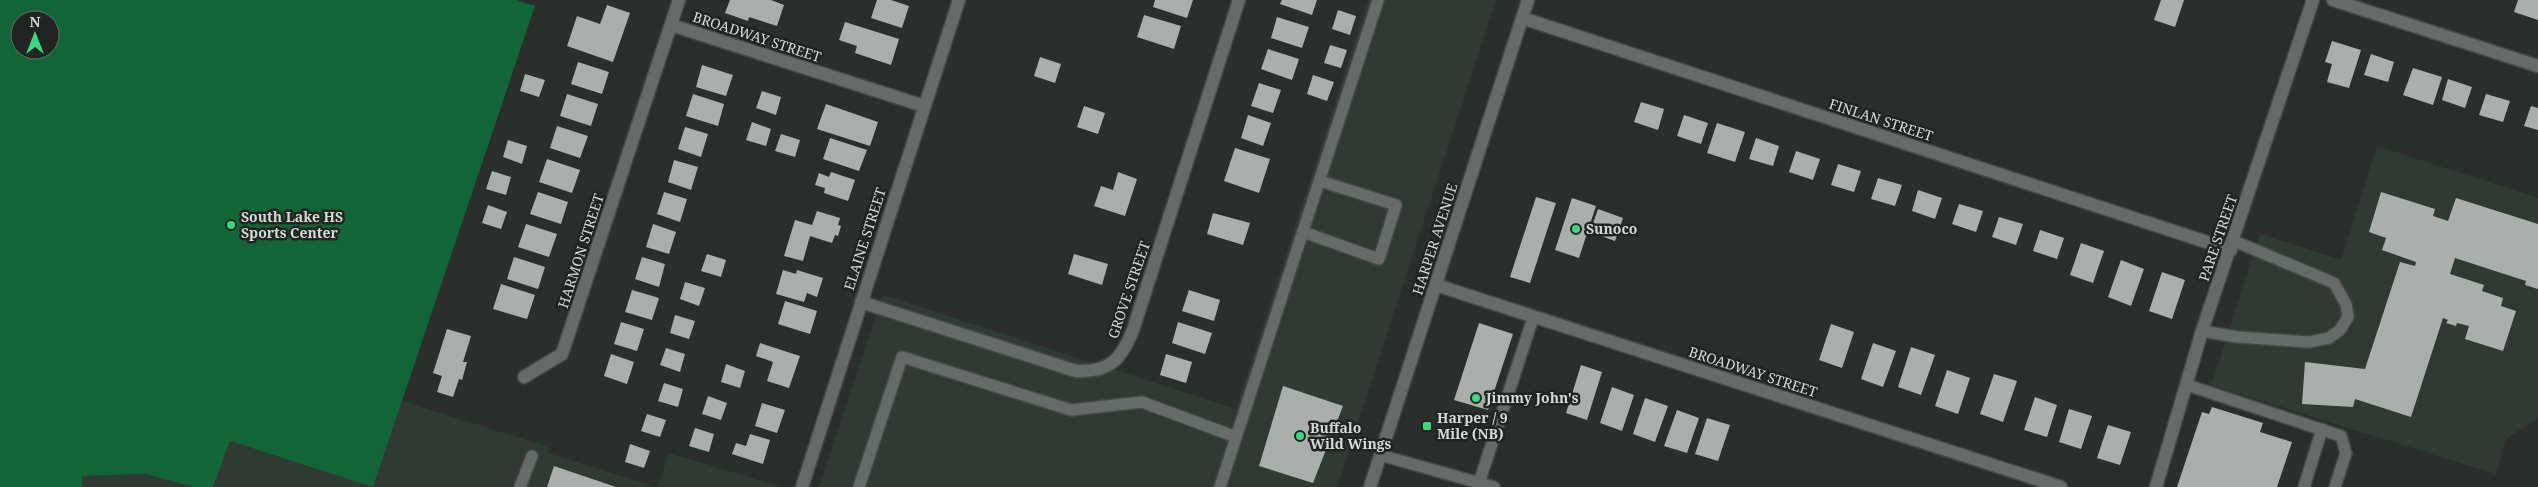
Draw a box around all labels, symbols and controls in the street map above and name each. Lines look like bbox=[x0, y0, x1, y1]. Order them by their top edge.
street label: BROADWAY STREET bbox=[690, 7, 824, 66]
north arrow bbox=[10, 10, 60, 60]
text: N bbox=[29, 12, 41, 31]
street label: FINLAN STREET bbox=[1827, 94, 1936, 145]
street label: HARPER AVENUE bbox=[1407, 180, 1462, 297]
street label: ELAINE STREET bbox=[839, 185, 890, 292]
street label: HARMON STREET bbox=[553, 191, 608, 310]
street label: PARE STREET bbox=[2194, 192, 2241, 284]
place label: South Lake HS Sports Center bbox=[241, 207, 343, 242]
marker: South Lake HS Sports Center bbox=[225, 219, 237, 231]
place label: Sunoco bbox=[1586, 219, 1637, 238]
marker: Sunoco bbox=[1570, 223, 1582, 235]
street label: GROVE STREET bbox=[1103, 238, 1154, 341]
street label: BROADWAY STREET bbox=[1686, 342, 1820, 401]
place label: Jimmy John's bbox=[1485, 388, 1579, 407]
marker: Jimmy John's bbox=[1470, 392, 1482, 404]
place label: Harper / 9 Mile (NB) bbox=[1437, 408, 1508, 443]
place label: Buffalo Wild Wings bbox=[1310, 418, 1392, 453]
marker: Harper / 9 Mile (NB) bbox=[1421, 420, 1433, 432]
marker: Buffalo Wild Wings bbox=[1294, 430, 1306, 442]

